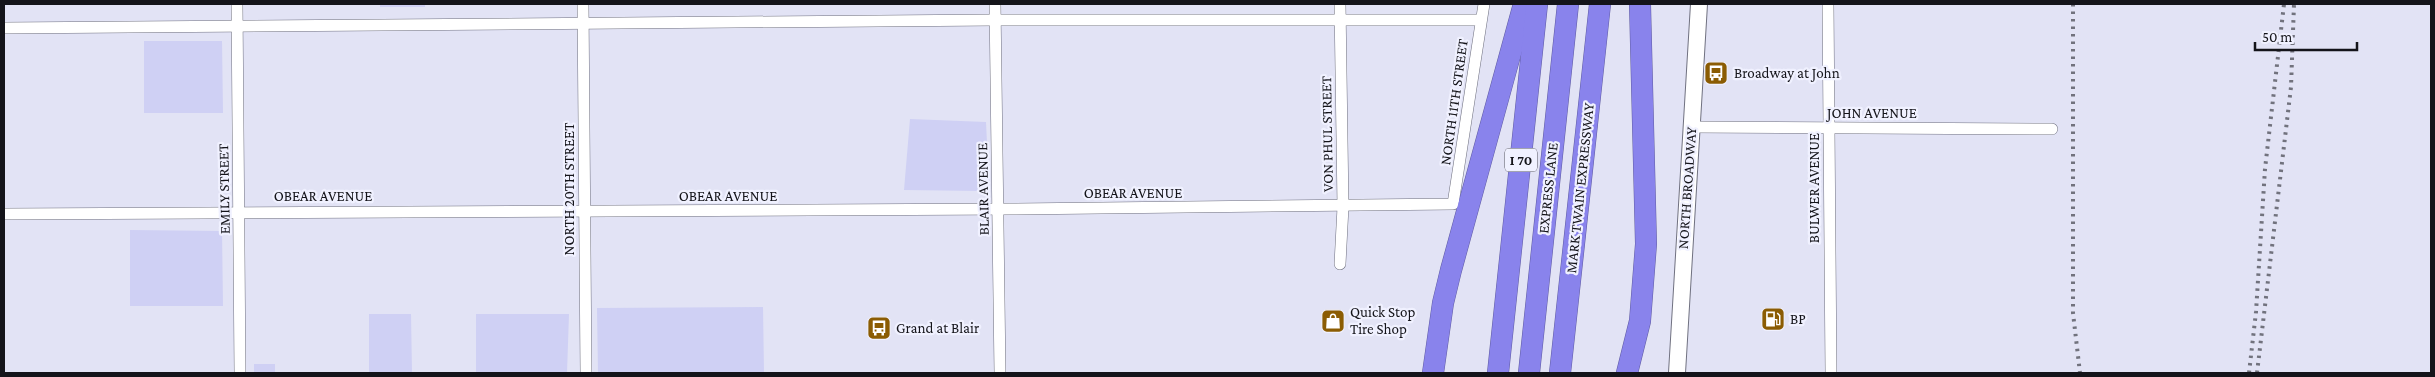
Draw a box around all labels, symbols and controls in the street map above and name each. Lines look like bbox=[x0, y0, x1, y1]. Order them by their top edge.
scale bar bbox=[2255, 20, 2358, 52]
text: 50 m bbox=[2262, 29, 2292, 45]
street label: NORTH 11TH STREET bbox=[1437, 38, 1471, 166]
bus stop icon: Broadway at John bbox=[1703, 60, 1729, 86]
place label: Broadway at John bbox=[1734, 65, 1840, 82]
street label: VON PHUL STREET bbox=[1318, 76, 1336, 192]
street label: MARK TWAIN EXPRESSWAY bbox=[1563, 102, 1597, 274]
street label: JOHN AVENUE bbox=[1825, 105, 1917, 122]
street label: NORTH 20TH STREET bbox=[561, 123, 577, 255]
street label: NORTH BROADWAY bbox=[1675, 126, 1699, 250]
street label: BULWER AVENUE bbox=[1806, 133, 1822, 243]
street label: EXPRESS LANE bbox=[1535, 142, 1561, 234]
street label: BLAIR AVENUE bbox=[974, 143, 992, 235]
street label: EMILY STREET bbox=[215, 144, 233, 234]
road number: I 70 bbox=[1505, 148, 1537, 172]
street label: OBEAR AVENUE bbox=[1084, 185, 1182, 201]
street label: OBEAR AVENUE bbox=[274, 188, 372, 204]
street label: OBEAR AVENUE bbox=[679, 188, 777, 204]
place label: Quick Stop Tire Shop bbox=[1350, 304, 1415, 338]
fuel station icon: BP bbox=[1760, 306, 1786, 332]
shop icon: Quick Stop Tire Shop bbox=[1320, 308, 1346, 334]
place label: BP bbox=[1790, 311, 1806, 327]
bus stop icon: Grand at Blair bbox=[866, 315, 892, 341]
place label: Grand at Blair bbox=[896, 320, 980, 336]

